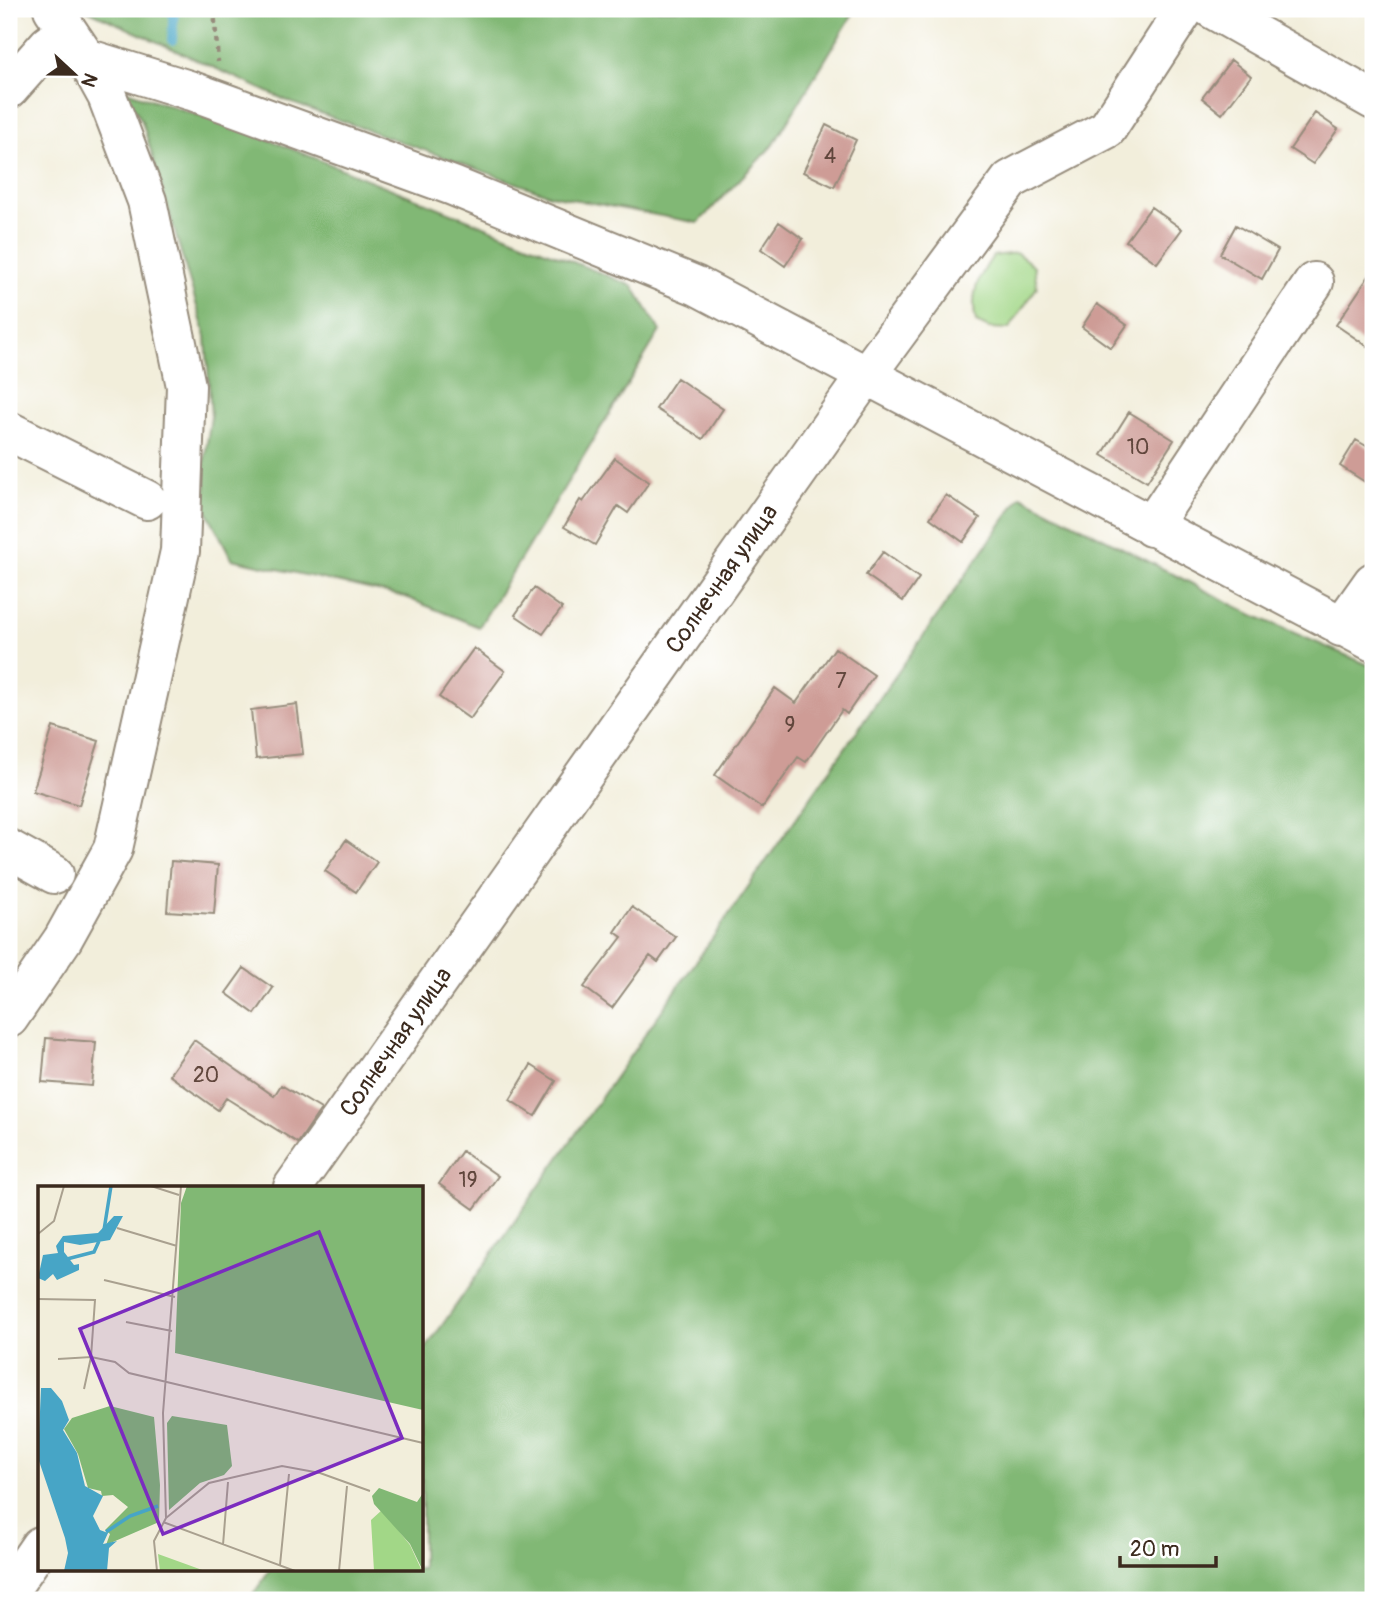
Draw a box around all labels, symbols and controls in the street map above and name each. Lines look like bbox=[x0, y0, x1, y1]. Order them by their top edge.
north arrow bbox=[38, 38, 108, 108]
text: N bbox=[75, 70, 102, 91]
house number: 4 bbox=[824, 143, 836, 170]
house number: 10 bbox=[1127, 434, 1149, 461]
street label: Солнечная улица bbox=[660, 499, 784, 659]
house number: 7 bbox=[835, 668, 847, 695]
house number: 9 bbox=[785, 712, 795, 739]
street label: Солнечная улица bbox=[334, 962, 458, 1122]
house number: 20 bbox=[193, 1062, 219, 1089]
house number: 19 bbox=[458, 1167, 478, 1194]
inset map bbox=[38, 1186, 424, 1570]
scale bar bbox=[1120, 1525, 1216, 1569]
text: 20 m bbox=[1130, 1536, 1179, 1563]

